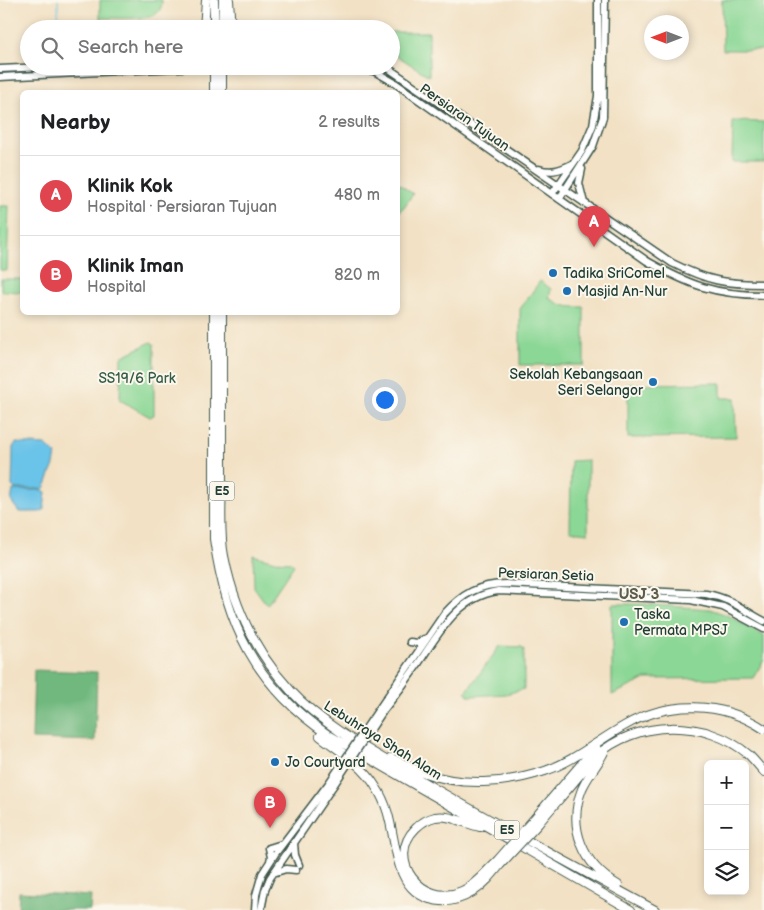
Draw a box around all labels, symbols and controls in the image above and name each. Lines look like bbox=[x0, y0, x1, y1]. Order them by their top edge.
north arrow bbox=[644, 15, 689, 60]
search box bbox=[20, 20, 400, 75]
icon: search bbox=[38, 34, 66, 62]
text: Search here bbox=[78, 36, 183, 59]
street label: Persiaran Tujuan bbox=[416, 80, 513, 155]
text: Nearby bbox=[40, 110, 110, 135]
text: 2 results bbox=[318, 113, 380, 132]
text: Klinik Kok bbox=[87, 175, 173, 198]
text: A bbox=[51, 186, 61, 205]
text: 480 m bbox=[334, 186, 380, 205]
text: Hospital · Persiaran Tujuan bbox=[87, 198, 277, 217]
pin: A bbox=[578, 206, 610, 247]
text: Klinik Iman bbox=[87, 255, 184, 278]
place label: Tadika SriComel bbox=[563, 265, 665, 282]
text: B bbox=[50, 266, 62, 285]
text: 820 m bbox=[334, 266, 380, 285]
marker: Tadika SriComel bbox=[547, 267, 559, 279]
text: Hospital bbox=[87, 278, 146, 297]
place label: Masjid An-Nur bbox=[577, 283, 668, 300]
marker: Masjid An-Nur bbox=[561, 285, 573, 297]
place label: Sekolah Kebangsaan Seri Selangor bbox=[510, 366, 644, 399]
park label: SS19/6 Park bbox=[98, 370, 176, 387]
marker: Sekolah Kebangsaan Seri Selangor bbox=[647, 376, 659, 388]
your location bbox=[372, 387, 398, 413]
road number: E5 bbox=[210, 482, 234, 501]
street label: Persiaran Setia bbox=[498, 564, 594, 585]
district label: USJ 3 bbox=[619, 585, 660, 604]
place label: Taska Permata MPSJ bbox=[634, 606, 728, 639]
marker: Taska Permata MPSJ bbox=[618, 616, 630, 628]
street label: Lebuhraya Shah Alam bbox=[321, 697, 445, 784]
place label: Jo Courtyard bbox=[285, 754, 366, 771]
marker: Jo Courtyard bbox=[269, 756, 281, 768]
map controls bbox=[704, 760, 749, 895]
button: + bbox=[704, 760, 749, 805]
pin: B bbox=[254, 787, 286, 828]
button: − bbox=[704, 805, 749, 850]
road number: E5 bbox=[494, 820, 520, 840]
button: layers bbox=[704, 850, 749, 895]

